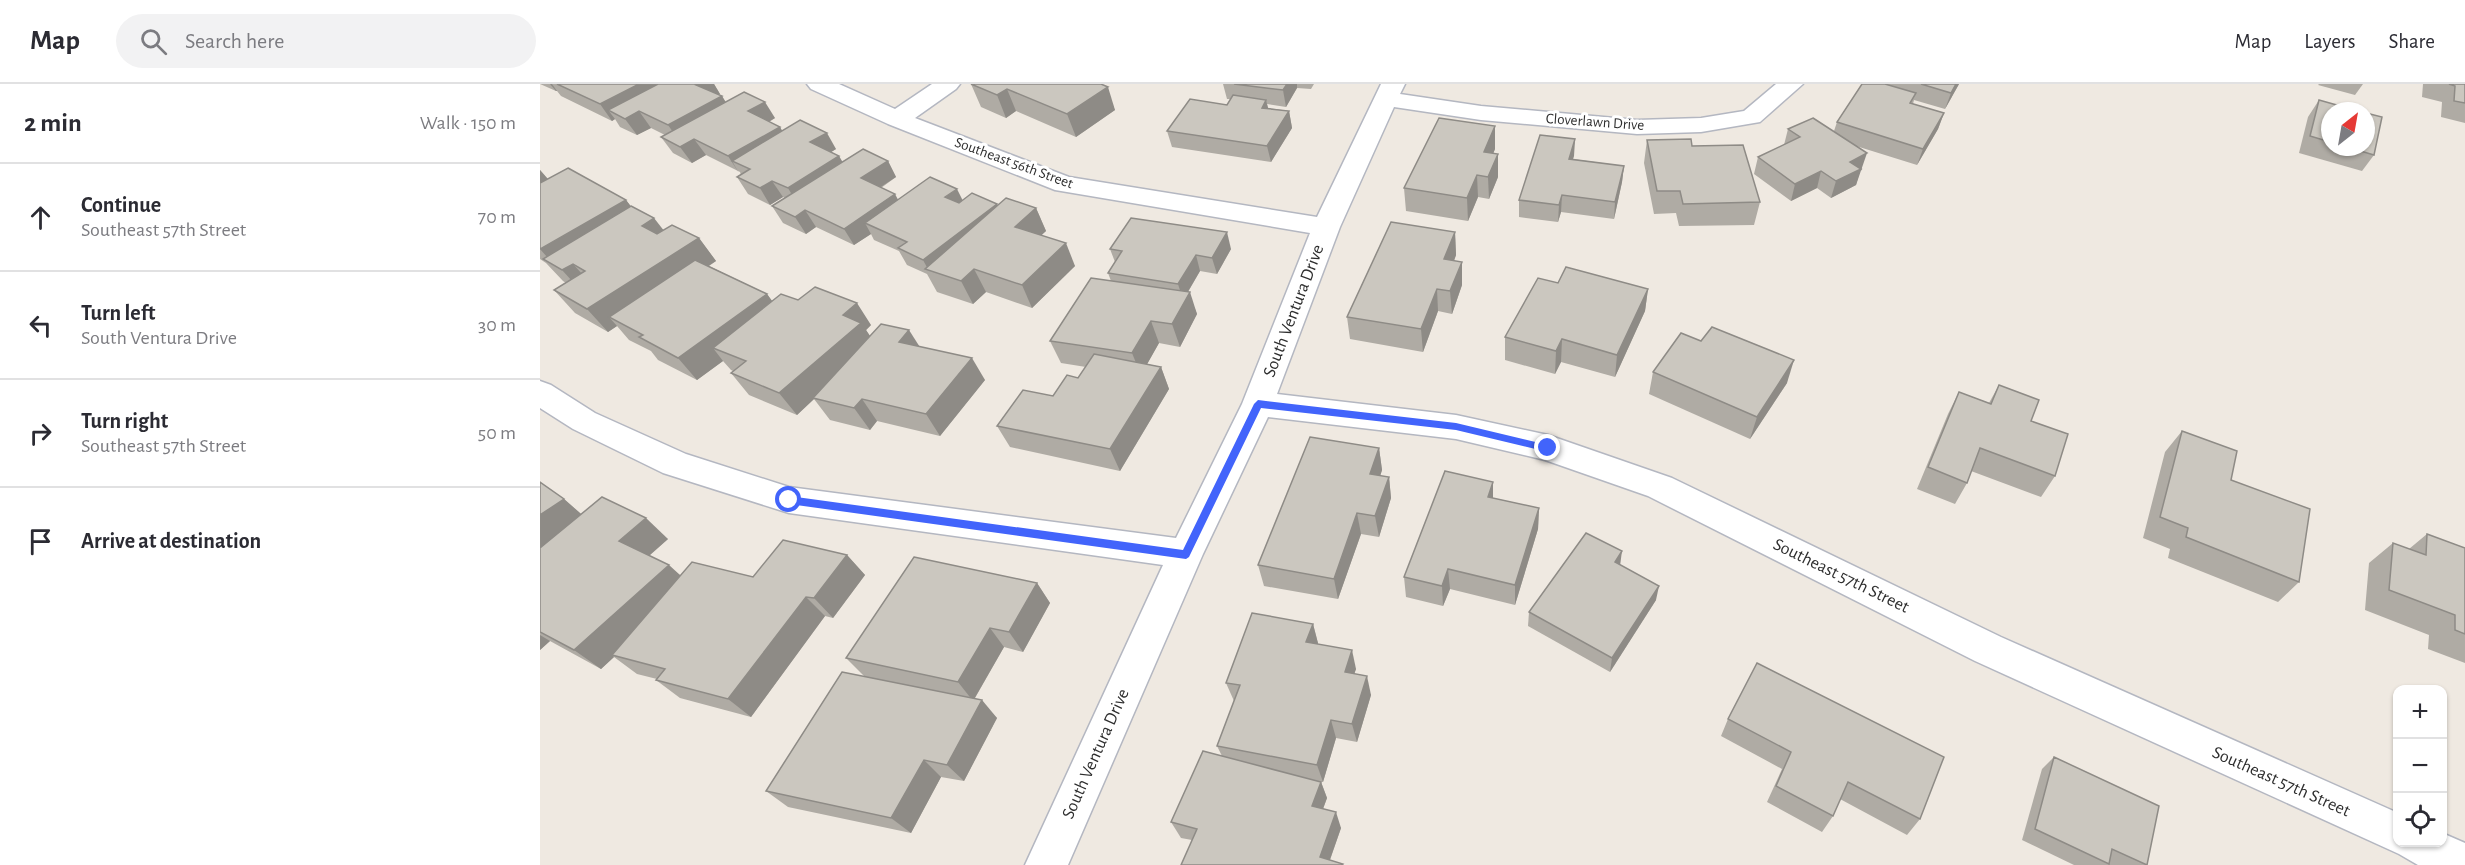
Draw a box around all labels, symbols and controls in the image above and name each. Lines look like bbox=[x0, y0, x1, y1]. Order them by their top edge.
search box bbox=[116, 14, 536, 68]
icon: search bbox=[137, 25, 170, 58]
text: Map bbox=[30, 27, 80, 55]
text: Search here bbox=[185, 30, 284, 52]
text: Map bbox=[2235, 31, 2271, 52]
text: Layers bbox=[2304, 31, 2355, 52]
text: Share bbox=[2388, 31, 2435, 52]
north arrow bbox=[2321, 102, 2375, 156]
text: 2 min bbox=[24, 110, 82, 136]
street label: Cloverlawn Drive bbox=[1545, 111, 1645, 133]
text: Walk · 150 m bbox=[420, 113, 516, 133]
street label: Southeast 56th Street bbox=[953, 135, 1075, 191]
text: Continue bbox=[81, 194, 161, 216]
icon: ahead bbox=[24, 201, 57, 234]
text: 70 m bbox=[478, 207, 516, 227]
text: Southeast 57th Street bbox=[81, 220, 246, 240]
street label: South Ventura Drive bbox=[1260, 242, 1328, 380]
text: Turn left bbox=[81, 302, 155, 324]
icon: left bbox=[24, 309, 57, 342]
text: 30 m bbox=[478, 315, 516, 335]
text: South Ventura Drive bbox=[81, 328, 237, 348]
text: Turn right bbox=[81, 410, 168, 432]
icon: right bbox=[24, 417, 57, 450]
text: 50 m bbox=[478, 423, 516, 443]
route end bbox=[1534, 434, 1560, 460]
text: Southeast 57th Street bbox=[81, 436, 246, 456]
route start bbox=[775, 486, 801, 512]
icon: arrive bbox=[24, 525, 57, 558]
text: Arrive at destination bbox=[81, 530, 261, 552]
street label: Southeast 57th Street bbox=[1770, 535, 1912, 617]
map controls bbox=[2393, 685, 2447, 847]
button: + bbox=[2393, 685, 2447, 739]
street label: South Ventura Drive bbox=[1059, 686, 1133, 822]
button: − bbox=[2393, 739, 2447, 793]
street label: Southeast 57th Street bbox=[2209, 744, 2353, 821]
button: locate bbox=[2393, 793, 2447, 847]

